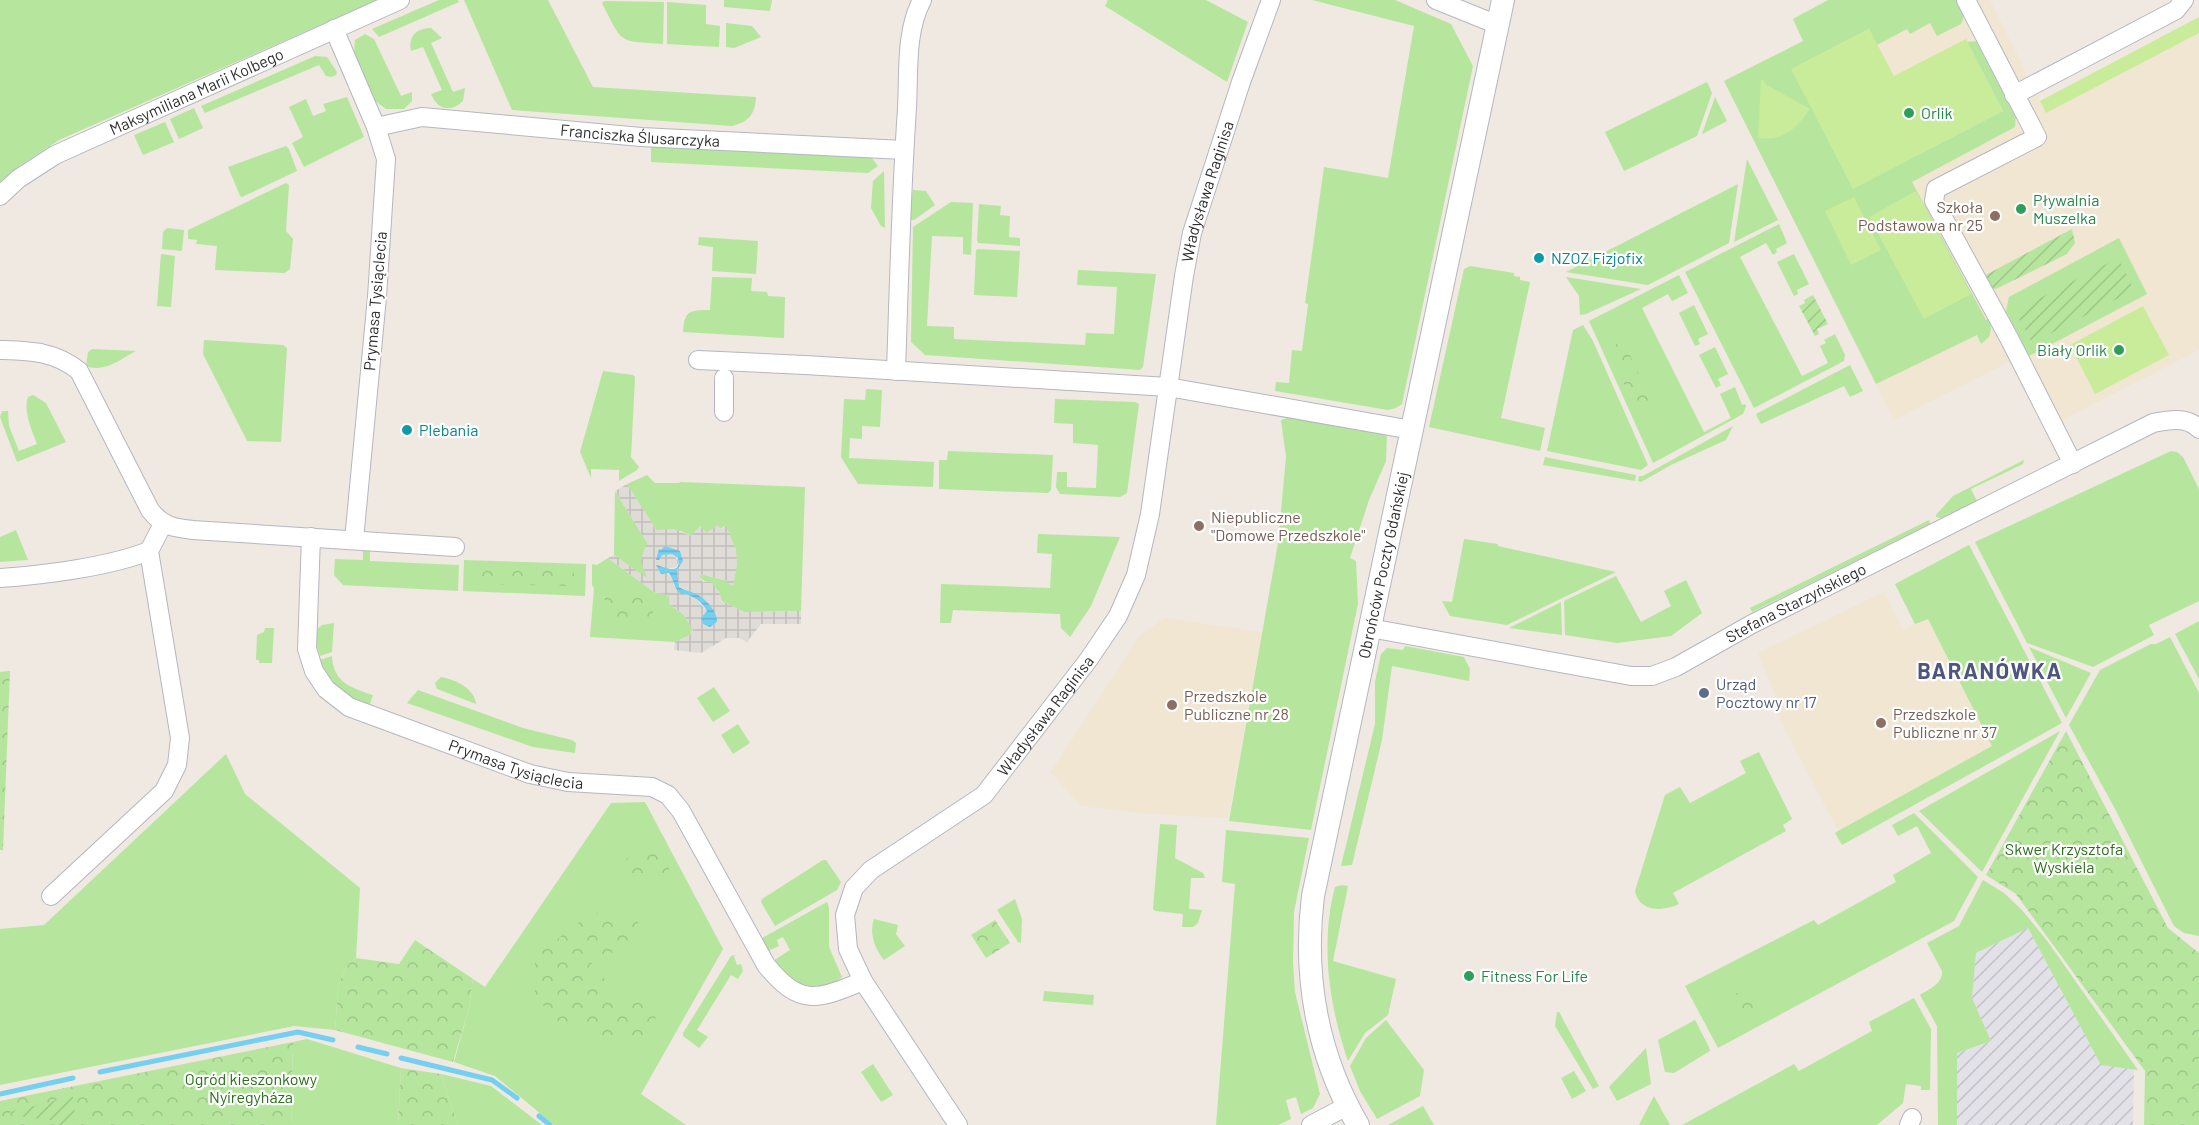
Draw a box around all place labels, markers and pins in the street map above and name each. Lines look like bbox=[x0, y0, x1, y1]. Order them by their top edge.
place label: Orlik bbox=[1921, 103, 1953, 122]
marker: Orlik bbox=[1902, 106, 1916, 120]
place label: Pływalnia Muszelka bbox=[2033, 190, 2099, 227]
place label: Szkoła Podstawowa nr 25 bbox=[1858, 197, 1983, 234]
marker: Pływalnia Muszelka bbox=[2014, 202, 2028, 216]
marker: Szkoła Podstawowa nr 25 bbox=[1988, 209, 2002, 223]
place label: NZOZ Fizjofix bbox=[1551, 248, 1643, 267]
marker: NZOZ Fizjofix bbox=[1532, 251, 1546, 265]
place label: Biały Orlik bbox=[2037, 340, 2107, 359]
marker: Biały Orlik bbox=[2112, 343, 2126, 357]
place label: Plebania bbox=[419, 420, 478, 439]
marker: Plebania bbox=[400, 423, 414, 437]
place label: Niepubliczne "Domowe Przedszkole" bbox=[1211, 507, 1365, 544]
marker: Niepubliczne "Domowe Przedszkole" bbox=[1192, 519, 1206, 533]
place label: Urząd Pocztowy nr 17 bbox=[1716, 674, 1817, 711]
place label: Przedszkole Publiczne nr 28 bbox=[1184, 686, 1289, 723]
marker: Urząd Pocztowy nr 17 bbox=[1697, 686, 1711, 700]
marker: Przedszkole Publiczne nr 28 bbox=[1165, 698, 1179, 712]
place label: Przedszkole Publiczne nr 37 bbox=[1893, 704, 1997, 741]
marker: Przedszkole Publiczne nr 37 bbox=[1874, 716, 1888, 730]
place label: Fitness For Life bbox=[1481, 966, 1588, 985]
marker: Fitness For Life bbox=[1462, 969, 1476, 983]

